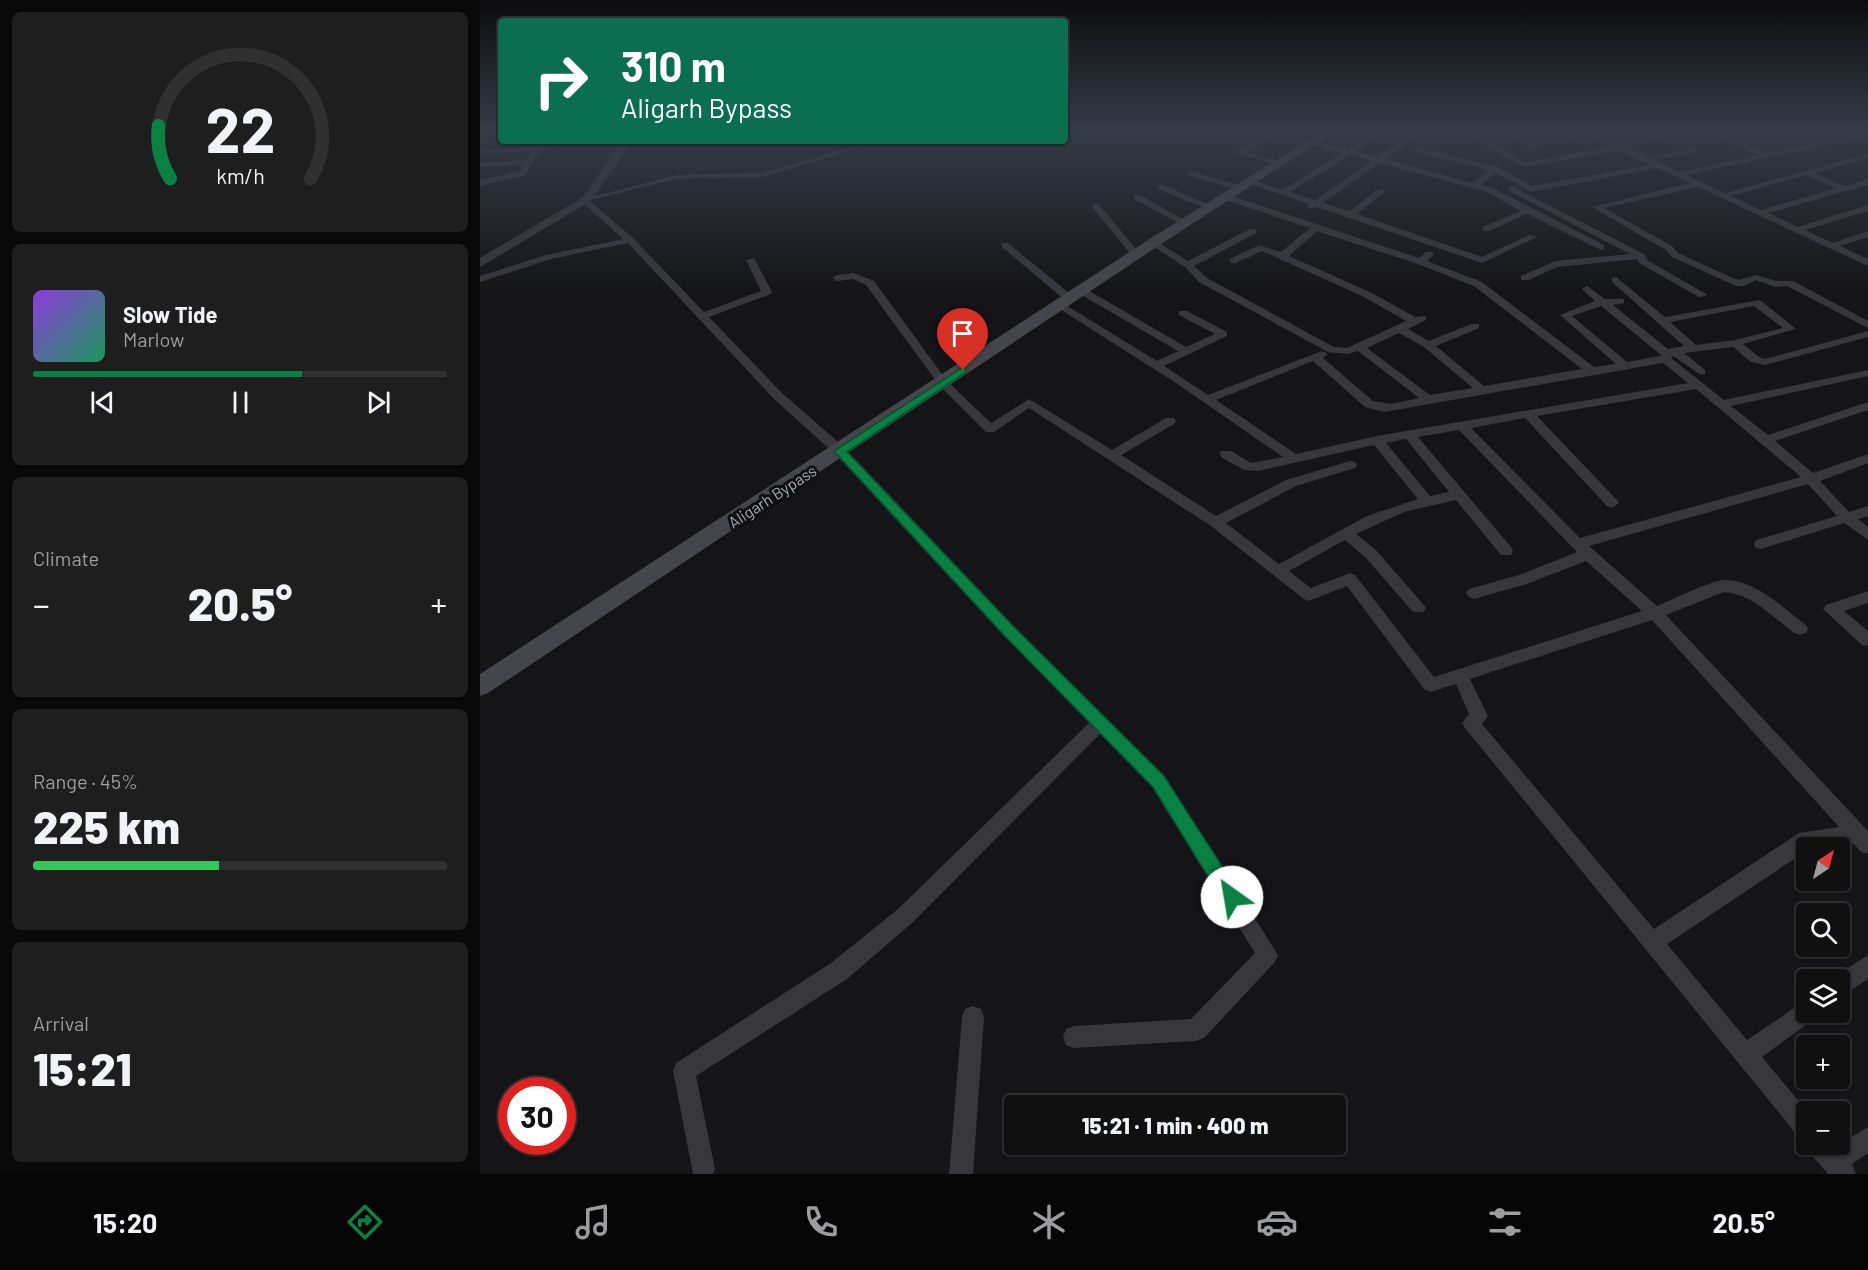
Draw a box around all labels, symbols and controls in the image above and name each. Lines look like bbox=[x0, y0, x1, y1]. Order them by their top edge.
text: 310 m bbox=[621, 40, 726, 90]
icon: right bbox=[522, 42, 600, 120]
text: 22 bbox=[205, 91, 275, 165]
text: Aligarh Bypass bbox=[621, 91, 792, 123]
text: km/h bbox=[216, 164, 264, 189]
text: Slow Tide bbox=[123, 301, 218, 327]
pin bbox=[937, 308, 988, 370]
icon: arrive bbox=[946, 317, 979, 350]
text: Marlow bbox=[123, 327, 184, 351]
icon: previous bbox=[86, 386, 119, 419]
icon: pause bbox=[224, 386, 257, 419]
icon: next bbox=[362, 386, 395, 419]
street label: Aligarh Bypass bbox=[724, 460, 820, 532]
text: Climate bbox=[33, 546, 99, 570]
text: 20.5° bbox=[188, 576, 292, 630]
text: − bbox=[33, 584, 50, 624]
text: + bbox=[431, 584, 447, 624]
text: Range · 45% bbox=[33, 769, 138, 793]
text: 225 km bbox=[33, 799, 180, 853]
north arrow bbox=[1796, 837, 1850, 891]
map controls bbox=[1796, 837, 1850, 1155]
position arrow bbox=[1200, 865, 1264, 929]
button: search bbox=[1796, 903, 1850, 957]
button: layers bbox=[1796, 969, 1850, 1023]
text: Arrival bbox=[33, 1011, 89, 1035]
button: + bbox=[1796, 1035, 1850, 1089]
text: 15:21 bbox=[33, 1041, 132, 1095]
speed limit sign: 30 bbox=[498, 1077, 576, 1155]
button: − bbox=[1796, 1101, 1850, 1155]
text: 15:21 · 1 min · 400 m bbox=[1082, 1112, 1268, 1138]
icon: directions bbox=[344, 1201, 386, 1243]
icon: music bbox=[572, 1201, 614, 1243]
icon: phone bbox=[800, 1201, 842, 1243]
icon: climate bbox=[1028, 1201, 1070, 1243]
icon: car bbox=[1256, 1201, 1298, 1243]
icon: filters bbox=[1484, 1201, 1526, 1243]
text: 15:20 bbox=[93, 1206, 158, 1238]
text: 20.5° bbox=[1712, 1206, 1775, 1238]

